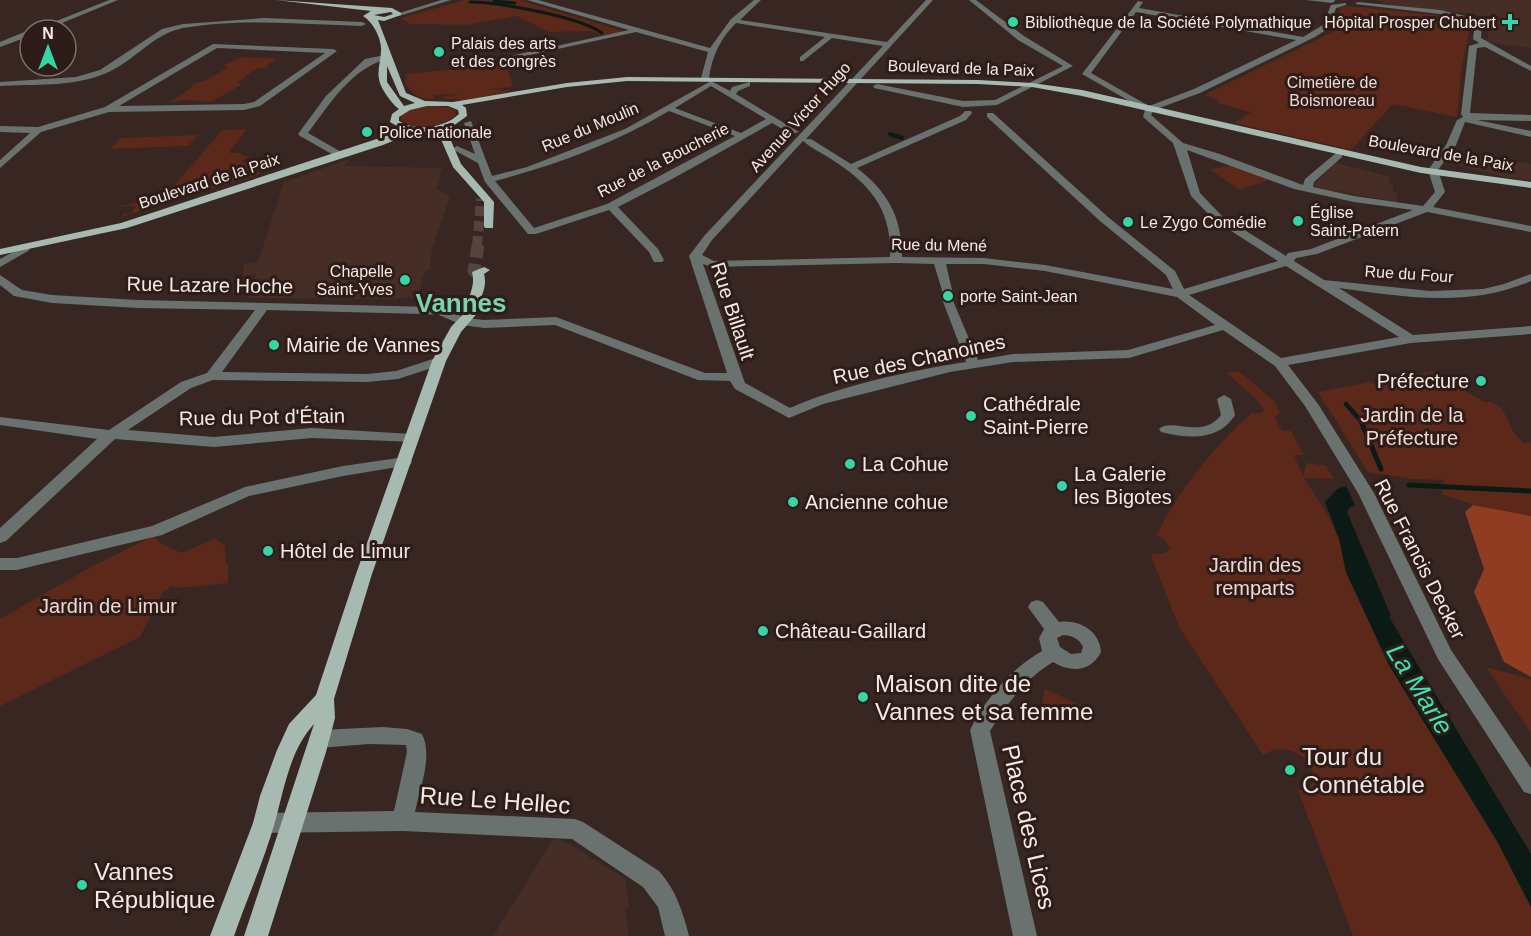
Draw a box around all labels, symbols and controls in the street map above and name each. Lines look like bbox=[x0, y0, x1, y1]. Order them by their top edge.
marker: Hôpital Prosper Chubert bbox=[1501, 13, 1519, 31]
place label: Bibliothèque de la Société Polymathique bbox=[1025, 14, 1312, 31]
place label: Hôpital Prosper Chubert bbox=[1324, 14, 1497, 31]
marker: Bibliothèque de la Société Polymathique bbox=[1006, 15, 1020, 29]
north arrow bbox=[18, 18, 78, 78]
text: N bbox=[42, 25, 54, 42]
place label: Palais des arts et des congrès bbox=[451, 35, 556, 70]
marker: Palais des arts et des congrès bbox=[432, 45, 446, 59]
street label: Boulevard de la Paix bbox=[887, 57, 1035, 79]
street label: Avenue Victor Hugo bbox=[746, 59, 854, 175]
park label: Cimetière de Boismoreau bbox=[1287, 74, 1377, 109]
street label: Rue du Moulin bbox=[539, 99, 641, 155]
street label: Rue de la Boucherie bbox=[595, 119, 732, 200]
place label: Police nationale bbox=[379, 124, 492, 141]
marker: Police nationale bbox=[360, 125, 374, 139]
street label: Boulevard de la Paix bbox=[1367, 132, 1515, 174]
street label: Boulevard de la Paix bbox=[137, 150, 281, 212]
place label: Église Saint-Patern bbox=[1310, 203, 1399, 239]
place label: Le Zygo Comédie bbox=[1140, 214, 1266, 231]
marker: Église Saint-Patern bbox=[1291, 214, 1305, 228]
marker: Le Zygo Comédie bbox=[1121, 215, 1135, 229]
street label: Rue du Mené bbox=[891, 236, 987, 254]
street label: Rue Billault bbox=[707, 259, 759, 363]
street label: Rue du Four bbox=[1364, 262, 1455, 286]
place label: Chapelle Saint-Yves bbox=[317, 263, 393, 298]
street label: Rue Lazare Hoche bbox=[126, 273, 294, 297]
marker: Chapelle Saint-Yves bbox=[398, 273, 412, 287]
district label: Vannes bbox=[415, 288, 507, 318]
place label: porte Saint-Jean bbox=[960, 288, 1077, 305]
marker: porte Saint-Jean bbox=[941, 289, 955, 303]
street label: Rue des Chanoines bbox=[831, 330, 1007, 388]
place label: Mairie de Vannes bbox=[286, 334, 440, 356]
marker: Mairie de Vannes bbox=[267, 338, 281, 352]
place label: Préfecture bbox=[1377, 370, 1469, 392]
marker: Préfecture bbox=[1474, 374, 1488, 388]
place label: Cathédrale Saint-Pierre bbox=[983, 393, 1089, 438]
park label: Jardin de la Préfecture bbox=[1360, 404, 1465, 449]
street label: Rue du Pot d'Étain bbox=[179, 405, 345, 429]
marker: Cathédrale Saint-Pierre bbox=[964, 409, 978, 423]
place label: La Cohue bbox=[862, 453, 949, 475]
marker: La Cohue bbox=[843, 457, 857, 471]
place label: La Galerie les Bigotes bbox=[1074, 463, 1172, 508]
street label: Rue Francis Decker bbox=[1370, 475, 1470, 643]
marker: La Galerie les Bigotes bbox=[1055, 479, 1069, 493]
place label: Ancienne cohue bbox=[805, 491, 948, 513]
marker: Ancienne cohue bbox=[786, 495, 800, 509]
place label: Hôtel de Limur bbox=[280, 540, 410, 562]
marker: Hôtel de Limur bbox=[261, 544, 275, 558]
park label: Jardin des remparts bbox=[1209, 554, 1301, 599]
park label: Jardin de Limur bbox=[39, 595, 177, 617]
place label: Château-Gaillard bbox=[775, 620, 926, 642]
marker: Château-Gaillard bbox=[756, 624, 770, 638]
water label: La Marle bbox=[1380, 638, 1460, 740]
place label: Maison dite de Vannes et sa femme bbox=[875, 670, 1093, 725]
marker: Maison dite de Vannes et sa femme bbox=[856, 690, 870, 704]
street label: Place des Lices bbox=[997, 742, 1061, 912]
place label: Tour du Connétable bbox=[1302, 743, 1425, 798]
marker: Tour du Connétable bbox=[1283, 763, 1297, 777]
street label: Rue Le Hellec bbox=[419, 781, 571, 819]
place label: Vannes République bbox=[94, 858, 215, 913]
marker: Vannes République bbox=[75, 878, 89, 892]

